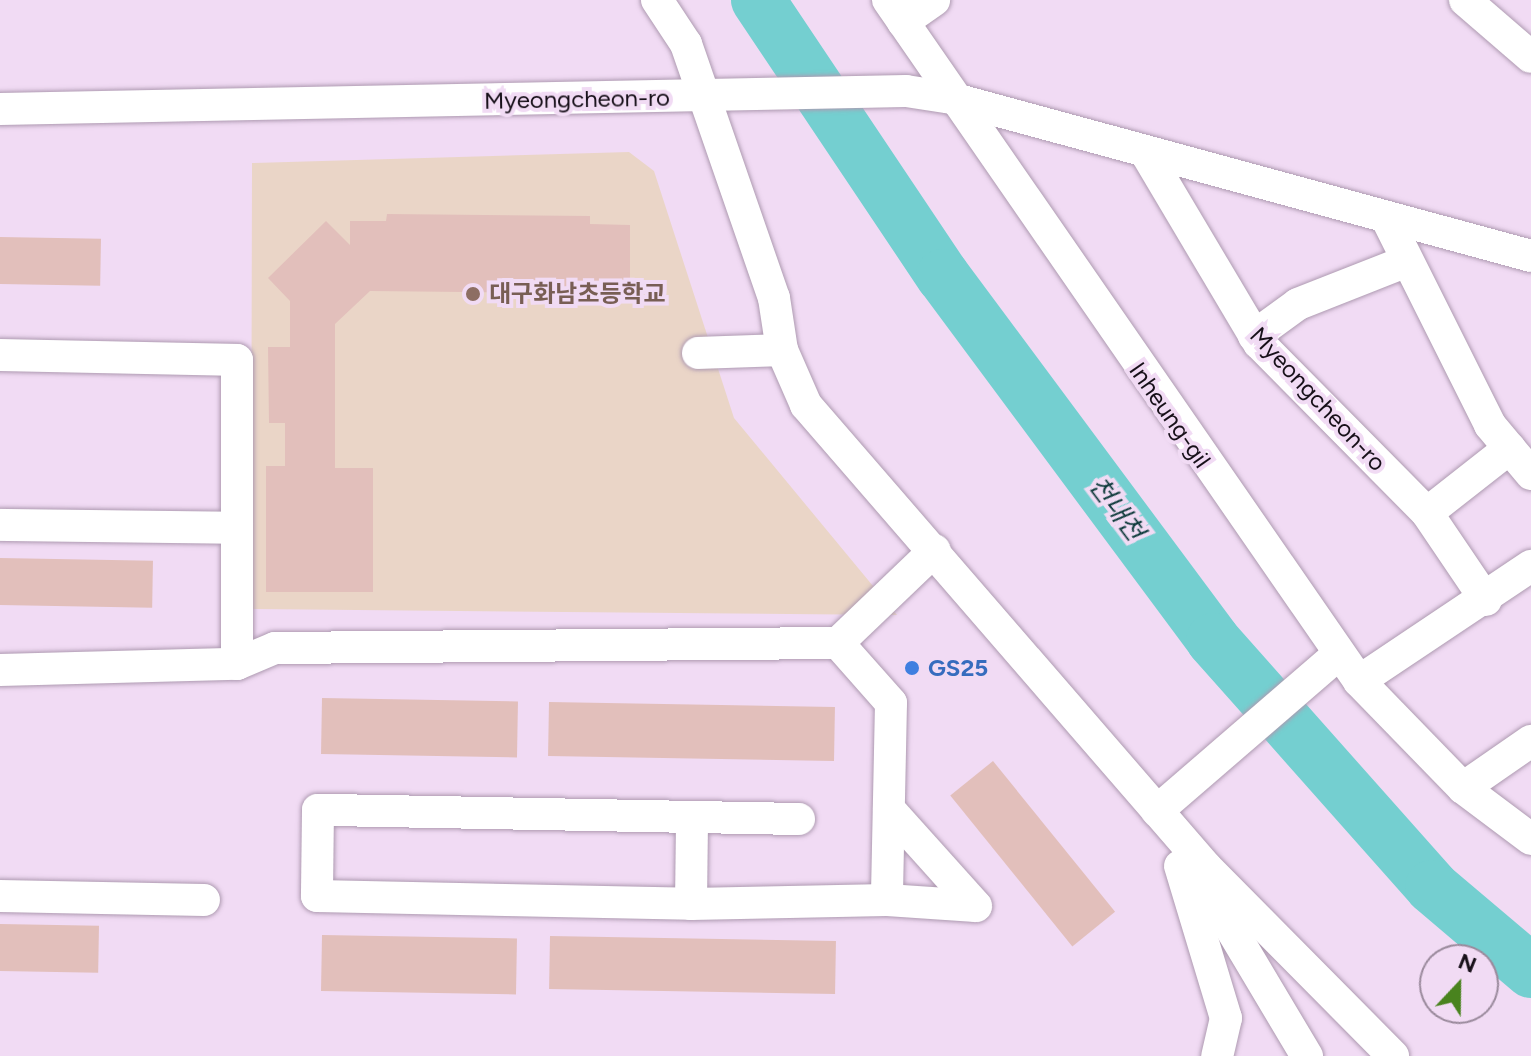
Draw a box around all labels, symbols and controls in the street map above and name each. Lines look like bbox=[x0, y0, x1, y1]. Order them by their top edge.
street label: Myeongcheon-ro bbox=[484, 83, 670, 115]
place label: 대구화남초등학교 bbox=[489, 280, 666, 308]
marker: 대구화남초등학교 bbox=[464, 285, 482, 303]
street label: Myeongcheon-ro bbox=[1244, 321, 1392, 477]
street label: Inheung-gil bbox=[1123, 357, 1217, 473]
water label: 천내천 bbox=[1082, 471, 1150, 547]
place label: GS25 bbox=[928, 654, 988, 682]
marker: GS25 bbox=[903, 659, 921, 677]
north arrow bbox=[1419, 944, 1499, 1024]
text: N bbox=[1454, 947, 1480, 979]

